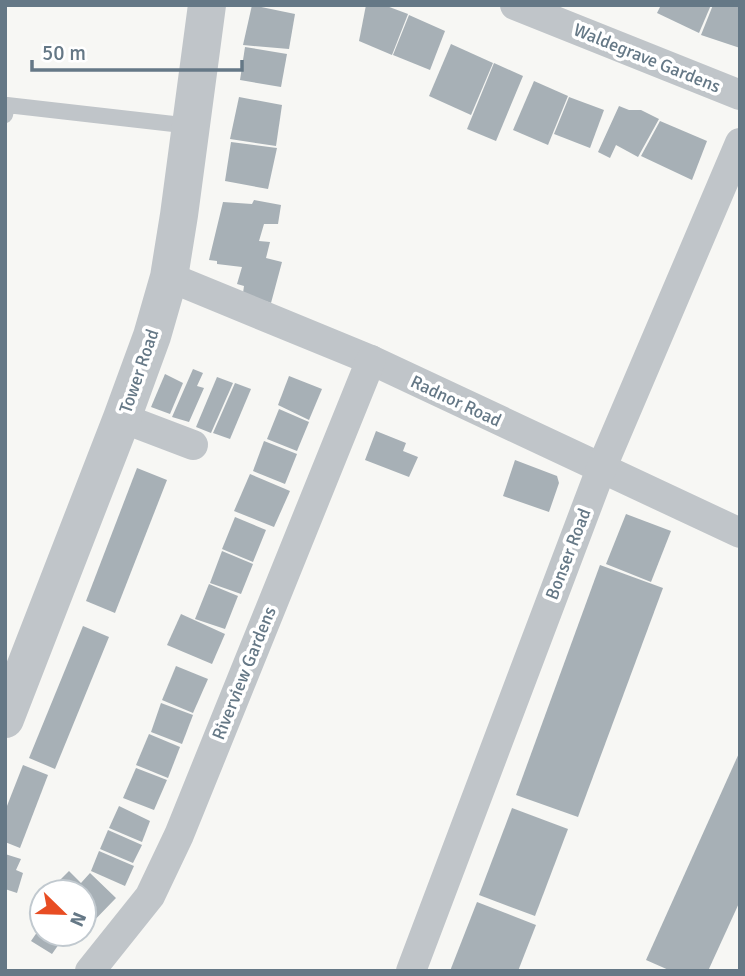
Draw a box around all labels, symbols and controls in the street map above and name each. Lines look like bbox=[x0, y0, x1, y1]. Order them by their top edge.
street label: Waldegrave Gardens bbox=[570, 18, 724, 98]
scale bar bbox=[32, 28, 242, 72]
text: 50 m bbox=[42, 40, 86, 66]
street label: Tower Road bbox=[114, 326, 164, 416]
street label: Radnor Road bbox=[407, 370, 505, 432]
street label: Bonser Road bbox=[541, 505, 595, 603]
street label: Riverview Gardens bbox=[207, 603, 281, 743]
north arrow bbox=[28, 878, 98, 948]
text: N bbox=[64, 908, 91, 930]

